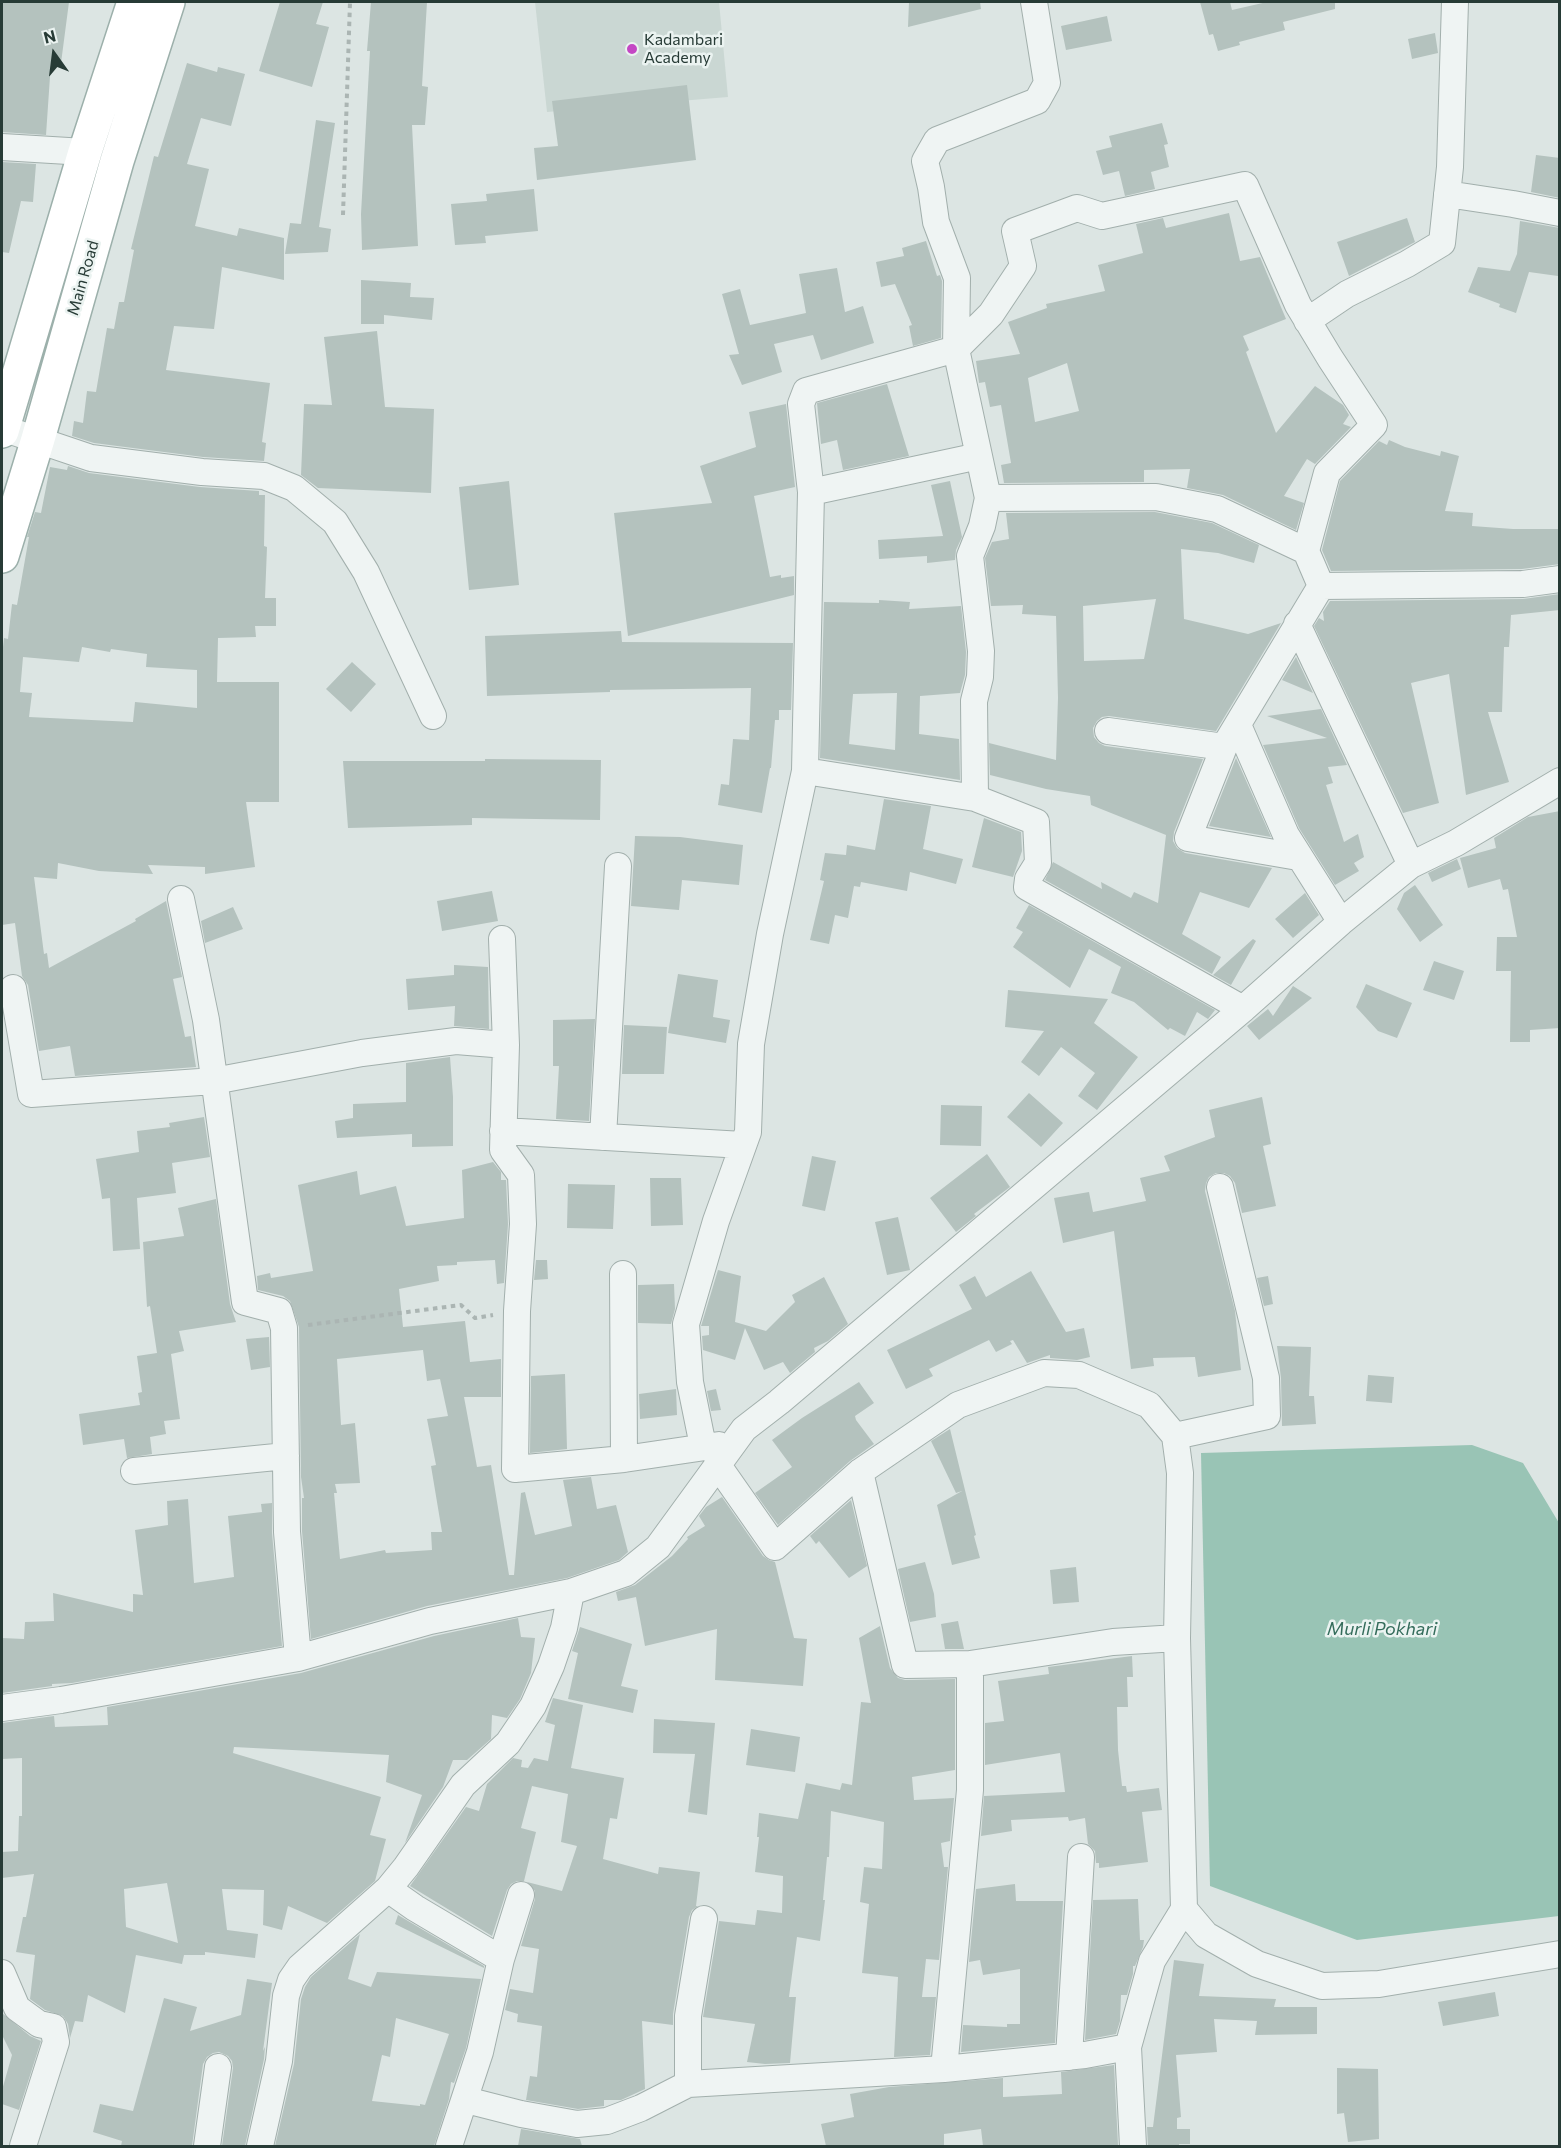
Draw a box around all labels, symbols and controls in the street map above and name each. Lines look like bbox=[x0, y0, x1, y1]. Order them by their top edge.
north arrow bbox=[24, 24, 84, 84]
text: N bbox=[41, 25, 58, 47]
place label: Kadambari Academy bbox=[644, 30, 723, 68]
marker: Kadambari Academy bbox=[625, 42, 639, 56]
street label: Main Road bbox=[63, 238, 103, 318]
water label: Murli Pokhari bbox=[1327, 1618, 1437, 1640]

